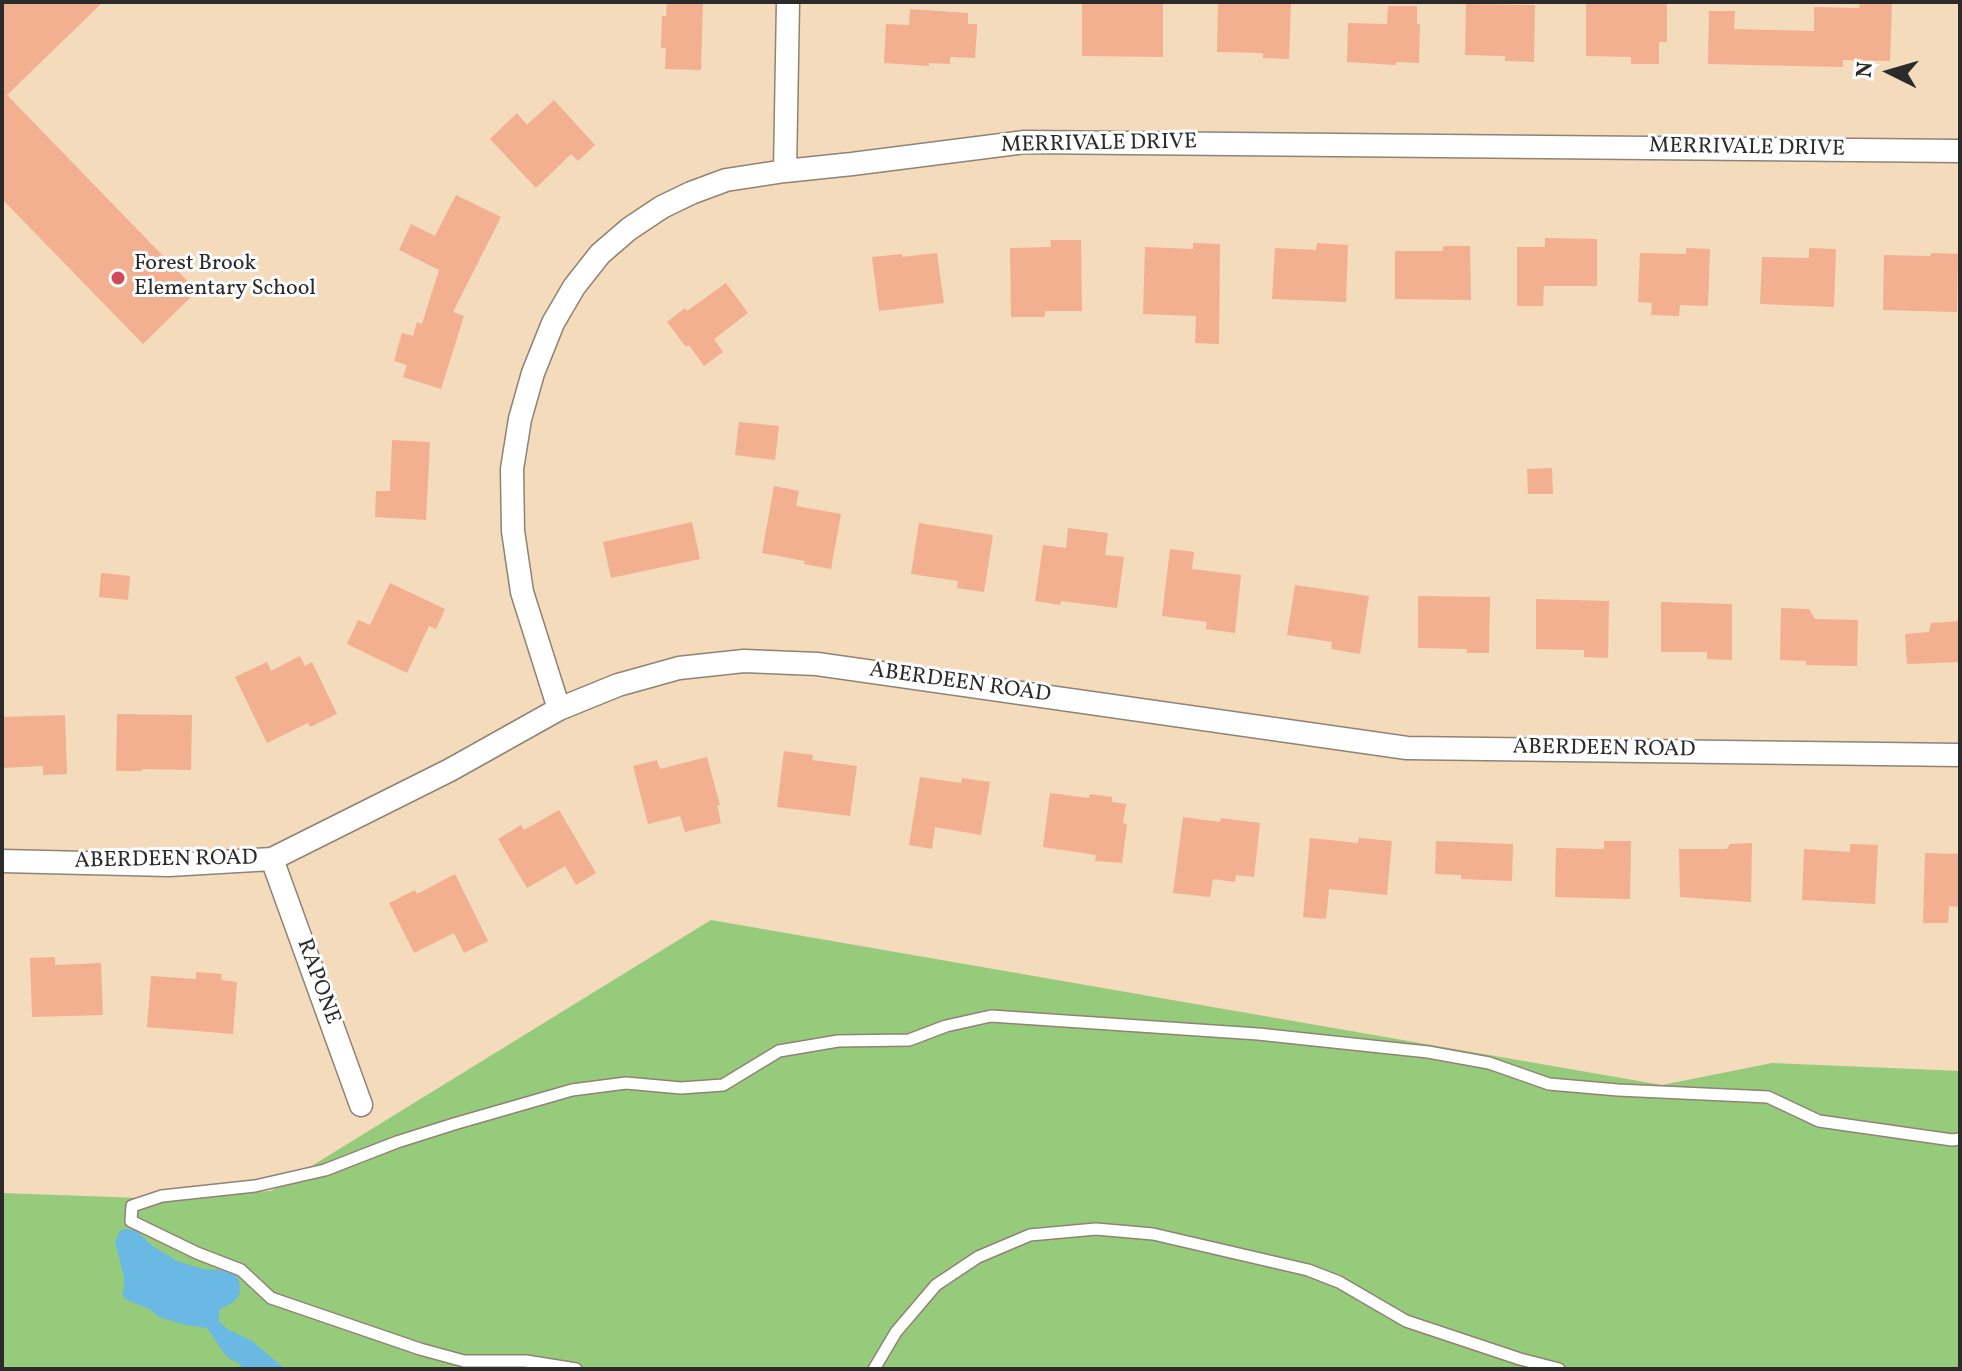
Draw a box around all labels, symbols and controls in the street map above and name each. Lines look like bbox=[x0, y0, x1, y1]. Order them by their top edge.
north arrow bbox=[1850, 32, 1930, 112]
text: N bbox=[1849, 61, 1882, 79]
street label: MERRIVALE DRIVE bbox=[1001, 130, 1197, 160]
street label: MERRIVALE DRIVE bbox=[1649, 134, 1845, 164]
place label: Forest Brook Elementary School bbox=[134, 252, 316, 304]
marker: Forest Brook Elementary School bbox=[109, 269, 127, 287]
street label: ABERDEEN ROAD bbox=[868, 658, 1052, 710]
street label: ABERDEEN ROAD bbox=[1512, 735, 1696, 765]
street label: ABERDEEN ROAD bbox=[74, 846, 258, 876]
street label: RAPONE bbox=[289, 936, 345, 1028]

